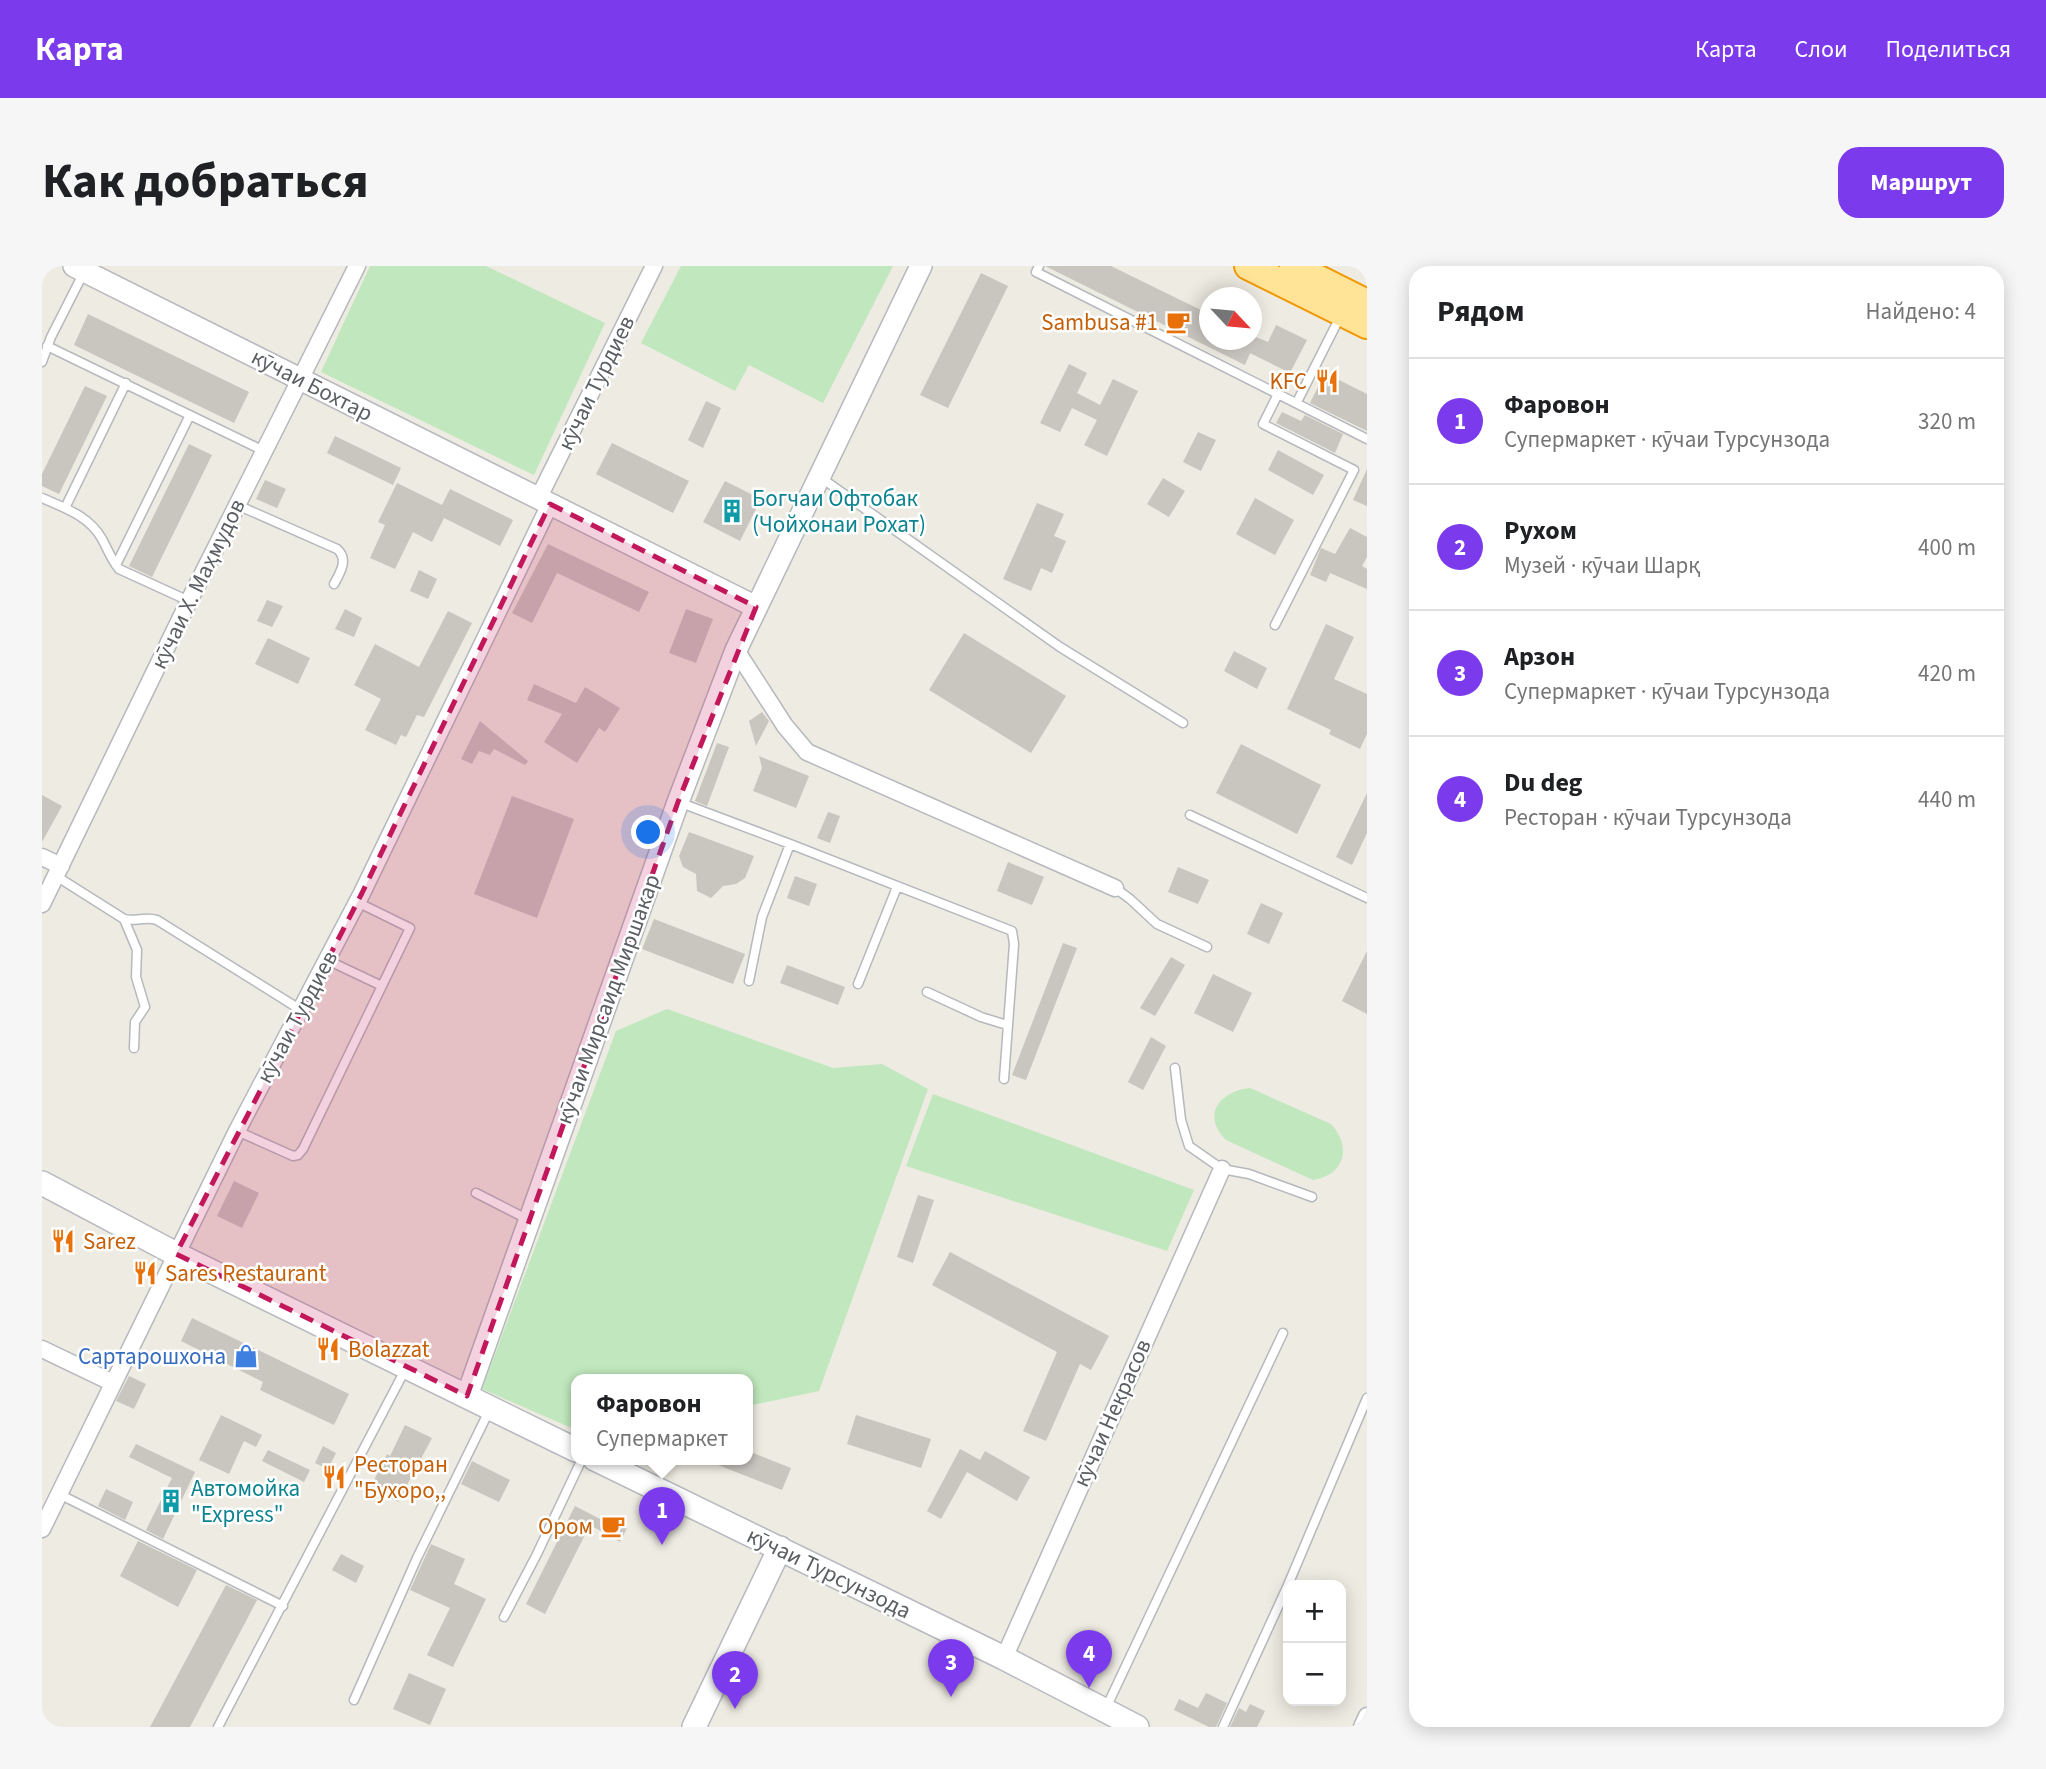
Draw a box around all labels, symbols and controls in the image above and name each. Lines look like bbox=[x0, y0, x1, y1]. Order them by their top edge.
text: Карта bbox=[35, 26, 124, 73]
text: Карта bbox=[1695, 32, 1757, 67]
text: Слои bbox=[1795, 32, 1848, 67]
text: Поделиться bbox=[1886, 32, 2011, 67]
text: Как добраться bbox=[42, 147, 369, 217]
button: Маршрут bbox=[1838, 147, 2004, 218]
north arrow bbox=[1199, 287, 1262, 350]
text: Рядом bbox=[1437, 290, 1525, 333]
text: Найдено: 4 bbox=[1866, 295, 1976, 328]
place label: Sambusa #1 bbox=[1041, 306, 1158, 339]
cafe icon: Sambusa #1 bbox=[1164, 308, 1192, 336]
street label: кӯчаи Турдиев bbox=[549, 310, 643, 456]
street label: кӯчаи Бохтар bbox=[246, 340, 378, 430]
place label: KFC bbox=[1269, 365, 1307, 398]
restaurant icon: KFC bbox=[1313, 367, 1341, 395]
text: Фаровон bbox=[1504, 386, 1610, 423]
text: 1 bbox=[1454, 405, 1466, 438]
text: 320 m bbox=[1918, 405, 1976, 438]
text: Супермаркет · кӯчаи Турсунзода bbox=[1504, 423, 1830, 456]
place label: Богчаи Офтобак (Чойхонаи Рохат) bbox=[752, 482, 926, 541]
street label: кӯчаи Х. Маҳмудов bbox=[142, 493, 254, 675]
building icon: Богчаи Офтобак (Чойхонаи Рохат) bbox=[718, 497, 746, 525]
text: Рухом bbox=[1504, 512, 1577, 549]
text: 2 bbox=[1454, 531, 1466, 564]
text: 400 m bbox=[1918, 531, 1976, 564]
text: Музей · кӯчаи Шарқ bbox=[1504, 549, 1701, 582]
text: Арзон bbox=[1504, 638, 1575, 675]
text: 3 bbox=[1454, 657, 1466, 690]
text: 420 m bbox=[1918, 657, 1976, 690]
text: Супермаркет · кӯчаи Турсунзода bbox=[1504, 675, 1830, 708]
text: Du deg bbox=[1504, 764, 1582, 801]
text: 4 bbox=[1454, 783, 1466, 816]
text: 440 m bbox=[1918, 783, 1976, 816]
text: Ресторан · кӯчаи Турсунзода bbox=[1504, 801, 1792, 834]
your location bbox=[631, 815, 665, 849]
street label: кӯчаи Мирсаид Миршакар bbox=[547, 869, 669, 1129]
street label: кӯчаи Турдиев bbox=[248, 945, 346, 1089]
place label: Sarez bbox=[83, 1225, 136, 1258]
restaurant icon: Sarez bbox=[49, 1227, 77, 1255]
place label: Sares Restaurant bbox=[165, 1257, 327, 1290]
restaurant icon: Sares Restaurant bbox=[131, 1259, 159, 1287]
place label: Bolazzat bbox=[348, 1333, 430, 1366]
street label: кӯчаи Некрасов bbox=[1065, 1334, 1159, 1492]
restaurant icon: Bolazzat bbox=[314, 1335, 342, 1363]
place label: Сартарошхона bbox=[78, 1340, 226, 1373]
shop icon: Сартарошхона bbox=[232, 1342, 260, 1370]
popup bbox=[571, 1374, 753, 1465]
text: Фаровон bbox=[596, 1385, 702, 1422]
text: Супермаркет bbox=[596, 1422, 728, 1455]
place label: Ресторан "Бухоро,, bbox=[354, 1448, 448, 1507]
restaurant icon: Ресторан "Бухоро,, bbox=[320, 1463, 348, 1491]
place label: Автомойка "Express" bbox=[191, 1472, 300, 1531]
building icon: Автомойка "Express" bbox=[157, 1487, 185, 1515]
pin: 1 bbox=[639, 1487, 685, 1545]
place label: Ором bbox=[538, 1510, 593, 1543]
cafe icon: Ором bbox=[599, 1512, 627, 1540]
street label: кӯчаи Турсунзода bbox=[741, 1519, 917, 1627]
map controls bbox=[1283, 1580, 1346, 1706]
button: + bbox=[1283, 1580, 1346, 1643]
pin: 4 bbox=[1066, 1630, 1112, 1688]
pin: 3 bbox=[928, 1639, 974, 1697]
button: − bbox=[1283, 1643, 1346, 1706]
pin: 2 bbox=[712, 1651, 758, 1709]

